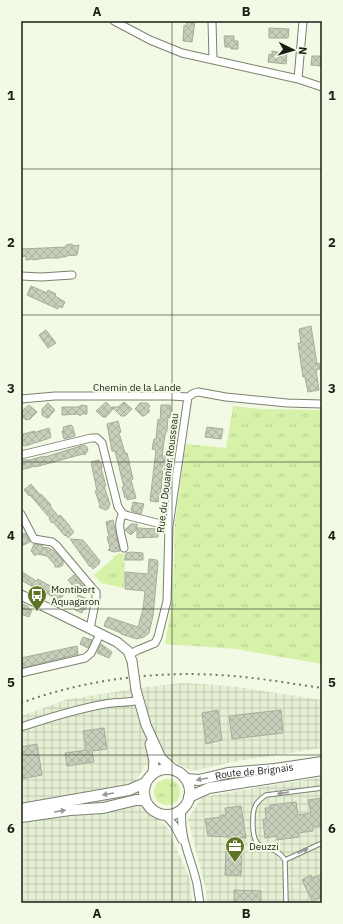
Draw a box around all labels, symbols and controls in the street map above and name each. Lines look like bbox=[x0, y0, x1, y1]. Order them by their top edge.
text: A bbox=[93, 3, 102, 20]
text: B bbox=[242, 3, 251, 20]
north arrow bbox=[273, 30, 313, 70]
text: N bbox=[296, 46, 310, 55]
text: 1 bbox=[7, 87, 15, 104]
text: 1 bbox=[328, 87, 336, 104]
text: 2 bbox=[7, 234, 15, 251]
text: 2 bbox=[328, 234, 336, 251]
text: 3 bbox=[7, 380, 15, 397]
text: 3 bbox=[328, 380, 336, 397]
street label: Chemin de la Lande bbox=[93, 381, 182, 394]
street label: Rue du Douanier Rousseau bbox=[154, 412, 181, 534]
text: 4 bbox=[7, 527, 15, 544]
text: 4 bbox=[328, 527, 336, 544]
place label: Montibert Aquagaron bbox=[51, 583, 100, 608]
bus stop icon: Montibert Aquagaron bbox=[26, 584, 48, 612]
text: 5 bbox=[7, 674, 15, 691]
text: 5 bbox=[328, 674, 336, 691]
street label: Route de Brignais bbox=[214, 760, 294, 783]
one-way arrow bbox=[196, 776, 208, 782]
one-way arrow bbox=[277, 790, 289, 796]
one-way arrow bbox=[102, 791, 114, 797]
one-way arrow bbox=[53, 808, 66, 814]
text: 6 bbox=[7, 820, 15, 837]
text: 6 bbox=[328, 820, 336, 837]
office icon: Deuzzi bbox=[224, 835, 246, 863]
place label: Deuzzi bbox=[249, 840, 279, 853]
one-way arrow bbox=[298, 848, 310, 854]
text: A bbox=[93, 905, 102, 922]
text: B bbox=[242, 905, 251, 922]

